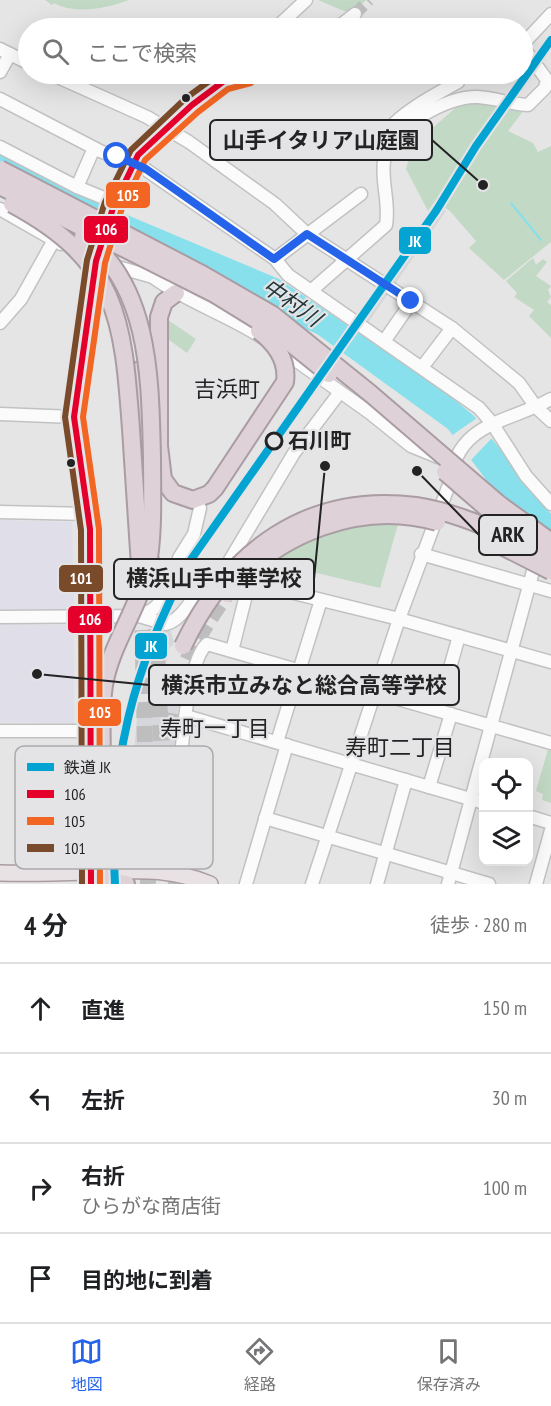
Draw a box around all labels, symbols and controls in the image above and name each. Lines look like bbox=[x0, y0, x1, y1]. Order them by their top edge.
search box bbox=[18, 18, 533, 84]
icon: search bbox=[39, 35, 72, 68]
text: ここで検索 bbox=[87, 39, 197, 67]
unlabelled marker bbox=[180, 92, 192, 104]
callout: 山手イタリア山庭園 bbox=[210, 120, 432, 160]
text: 山手イタリア山庭園 bbox=[222, 126, 420, 154]
route start bbox=[103, 142, 129, 168]
line badge: 105 bbox=[105, 181, 151, 209]
text: 105 bbox=[117, 185, 139, 205]
line badge: 106 bbox=[83, 215, 129, 244]
text: 106 bbox=[95, 219, 118, 239]
line badge: JK bbox=[398, 226, 432, 255]
text: JK bbox=[408, 231, 422, 251]
water label: 中村川 bbox=[257, 272, 329, 334]
route end bbox=[397, 287, 423, 313]
district label: 吉浜町 bbox=[194, 375, 260, 403]
place label: 石川町 bbox=[288, 427, 351, 454]
marker: 石川町 bbox=[265, 432, 283, 450]
unlabelled marker bbox=[65, 457, 77, 469]
callout: ARK bbox=[479, 515, 537, 555]
text: ARK bbox=[490, 520, 525, 548]
callout: 横浜山手中華学校 bbox=[114, 559, 314, 599]
line badge: 101 bbox=[58, 564, 104, 593]
text: 横浜山手中華学校 bbox=[126, 564, 302, 592]
text: 101 bbox=[70, 568, 92, 588]
line badge: 106 bbox=[67, 605, 113, 634]
text: 106 bbox=[79, 609, 102, 629]
line badge: JK bbox=[134, 632, 168, 660]
text: JK bbox=[144, 636, 158, 656]
callout: 横浜市立みなと総合高等学校 bbox=[149, 665, 459, 705]
text: 横浜市立みなと総合高等学校 bbox=[161, 671, 447, 699]
line badge: 105 bbox=[77, 698, 122, 727]
text: 105 bbox=[89, 702, 111, 722]
district label: 寿町一丁目 bbox=[160, 714, 270, 742]
district label: 寿町二丁目 bbox=[345, 733, 455, 761]
legend bbox=[15, 746, 213, 869]
text: 鉄道 JK bbox=[64, 757, 111, 777]
map controls bbox=[479, 758, 533, 866]
button: locate bbox=[479, 758, 533, 812]
text: 106 bbox=[64, 784, 86, 804]
text: 105 bbox=[64, 811, 86, 831]
button: layers bbox=[479, 812, 533, 866]
text: 101 bbox=[64, 838, 86, 858]
text: 4 分 bbox=[24, 909, 68, 942]
text: 徒歩 · 280 m bbox=[430, 912, 527, 938]
icon: ahead bbox=[24, 992, 57, 1025]
text: 150 m bbox=[483, 995, 527, 1021]
text: 直進 bbox=[81, 996, 125, 1024]
icon: left bbox=[24, 1082, 57, 1115]
text: 30 m bbox=[492, 1085, 527, 1111]
text: 左折 bbox=[81, 1086, 125, 1114]
text: 右折 bbox=[81, 1162, 125, 1190]
icon: right bbox=[24, 1172, 57, 1205]
text: 100 m bbox=[483, 1175, 527, 1201]
text: ひらがな商店街 bbox=[81, 1193, 221, 1219]
icon: arrive bbox=[24, 1262, 57, 1295]
text: 目的地に到着 bbox=[81, 1266, 213, 1294]
tab: 地図 bbox=[70, 1335, 103, 1395]
tab: 経路 bbox=[243, 1335, 276, 1395]
tab: 保存済み bbox=[417, 1335, 481, 1395]

